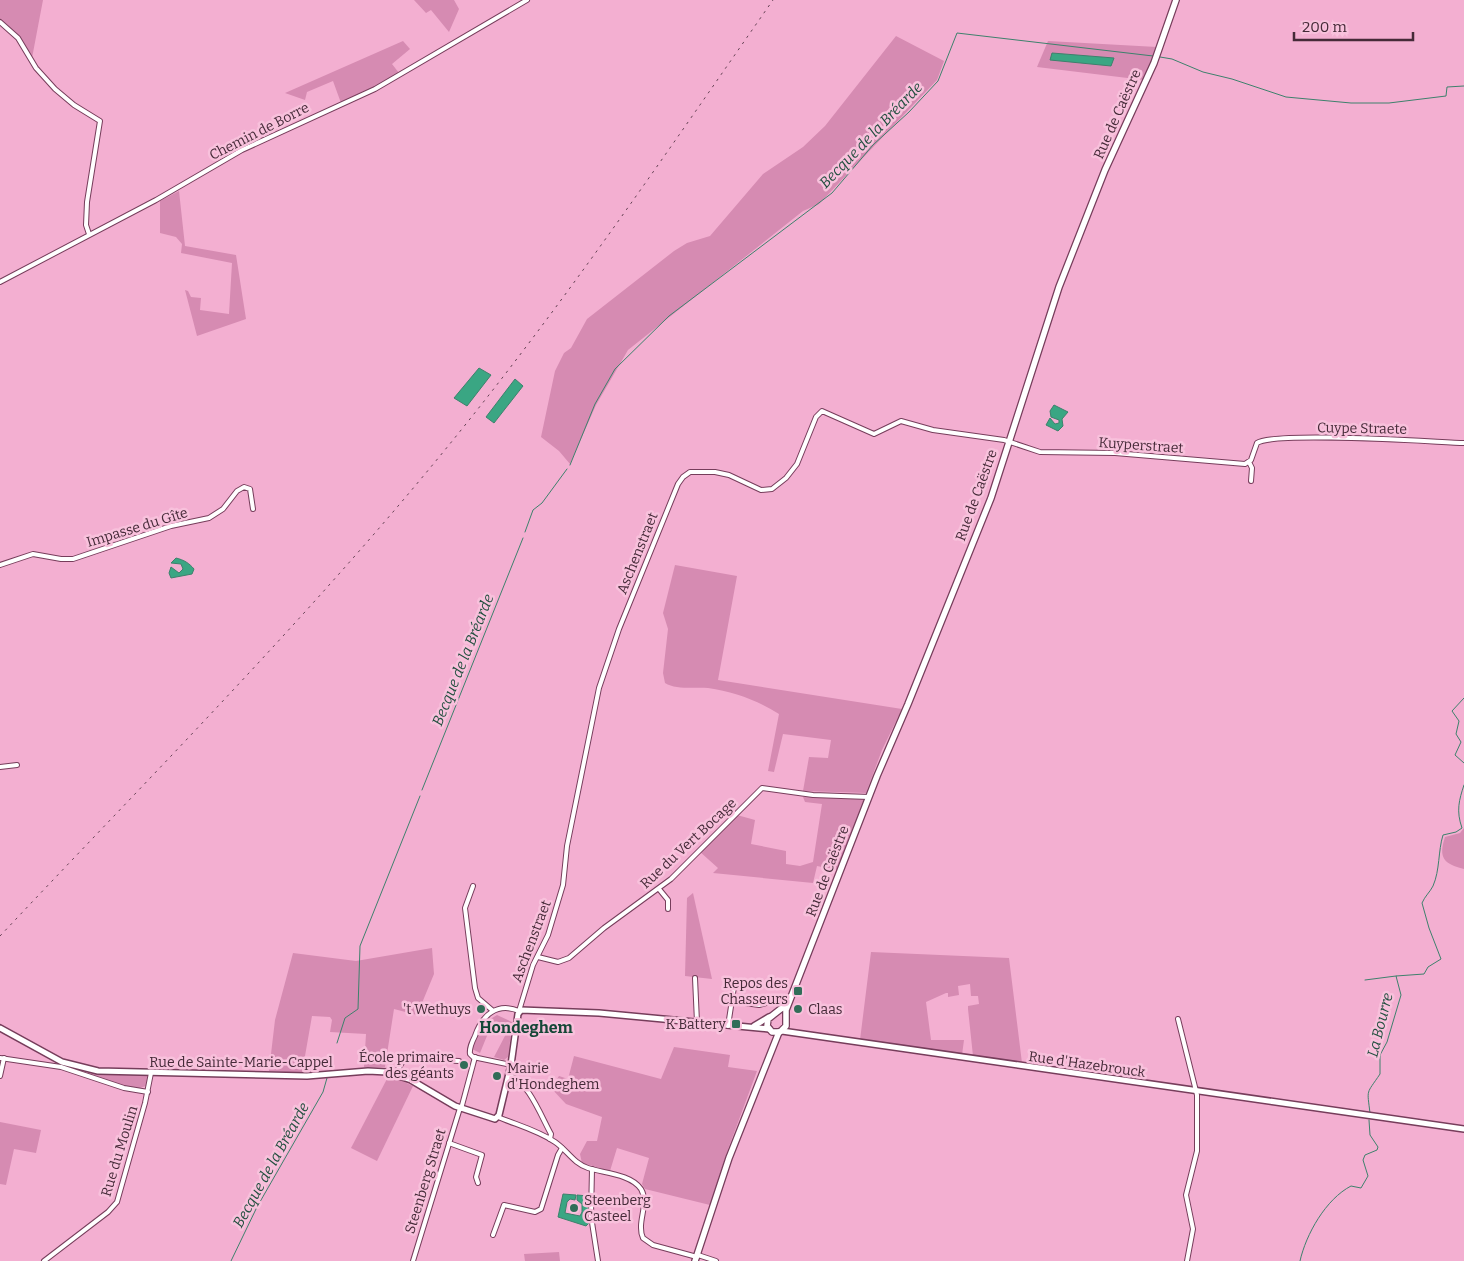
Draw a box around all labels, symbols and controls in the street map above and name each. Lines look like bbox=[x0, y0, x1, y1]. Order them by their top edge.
scale bar bbox=[1294, 10, 1413, 42]
text: 200 m bbox=[1302, 18, 1347, 36]
street label: Rue de Caëstre bbox=[1090, 67, 1145, 162]
water label: Becque de la Bréarde bbox=[816, 78, 927, 192]
street label: Chemin de Borre bbox=[207, 99, 312, 164]
street label: Cuype Straete bbox=[1317, 419, 1407, 438]
street label: Kuyperstraet bbox=[1098, 434, 1184, 457]
street label: Rue de Caëstre bbox=[952, 447, 1001, 543]
street label: Impasse du Gîte bbox=[84, 504, 190, 551]
street label: Aschenstraet bbox=[613, 510, 662, 596]
water label: Becque de la Bréarde bbox=[428, 591, 498, 728]
street label: Rue du Vert Bocage bbox=[637, 794, 740, 892]
street label: Rue de Caëstre bbox=[802, 823, 853, 919]
street label: Aschenstraet bbox=[508, 898, 555, 985]
place label: Repos des Chasseurs bbox=[721, 975, 788, 1008]
marker: Repos des Chasseurs bbox=[792, 985, 804, 997]
water label: La Bourre bbox=[1363, 990, 1397, 1059]
place label: 't Wethuys bbox=[403, 1001, 471, 1018]
place label: Claas bbox=[808, 1001, 842, 1018]
marker: 't Wethuys bbox=[475, 1003, 487, 1015]
marker: Claas bbox=[792, 1003, 804, 1015]
place label: K Battery bbox=[666, 1016, 727, 1033]
district label: Hondeghem bbox=[479, 1018, 574, 1037]
marker: K Battery bbox=[730, 1018, 742, 1030]
place label: École primaire des géants bbox=[359, 1048, 454, 1082]
street label: Rue d'Hazebrouck bbox=[1027, 1048, 1147, 1081]
street label: Rue de Sainte-Marie-Cappel bbox=[149, 1054, 333, 1071]
marker: École primaire des géants bbox=[458, 1059, 470, 1071]
place label: Mairie d'Hondeghem bbox=[507, 1060, 600, 1093]
marker: Mairie d'Hondeghem bbox=[491, 1070, 503, 1082]
water label: Becque de la Bréarde bbox=[229, 1099, 313, 1231]
street label: Rue du Moulin bbox=[98, 1104, 141, 1199]
street label: Steenberg Straet bbox=[401, 1127, 450, 1236]
place label: Steenberg Casteel bbox=[584, 1192, 651, 1225]
marker: Steenberg Casteel bbox=[568, 1202, 580, 1214]

